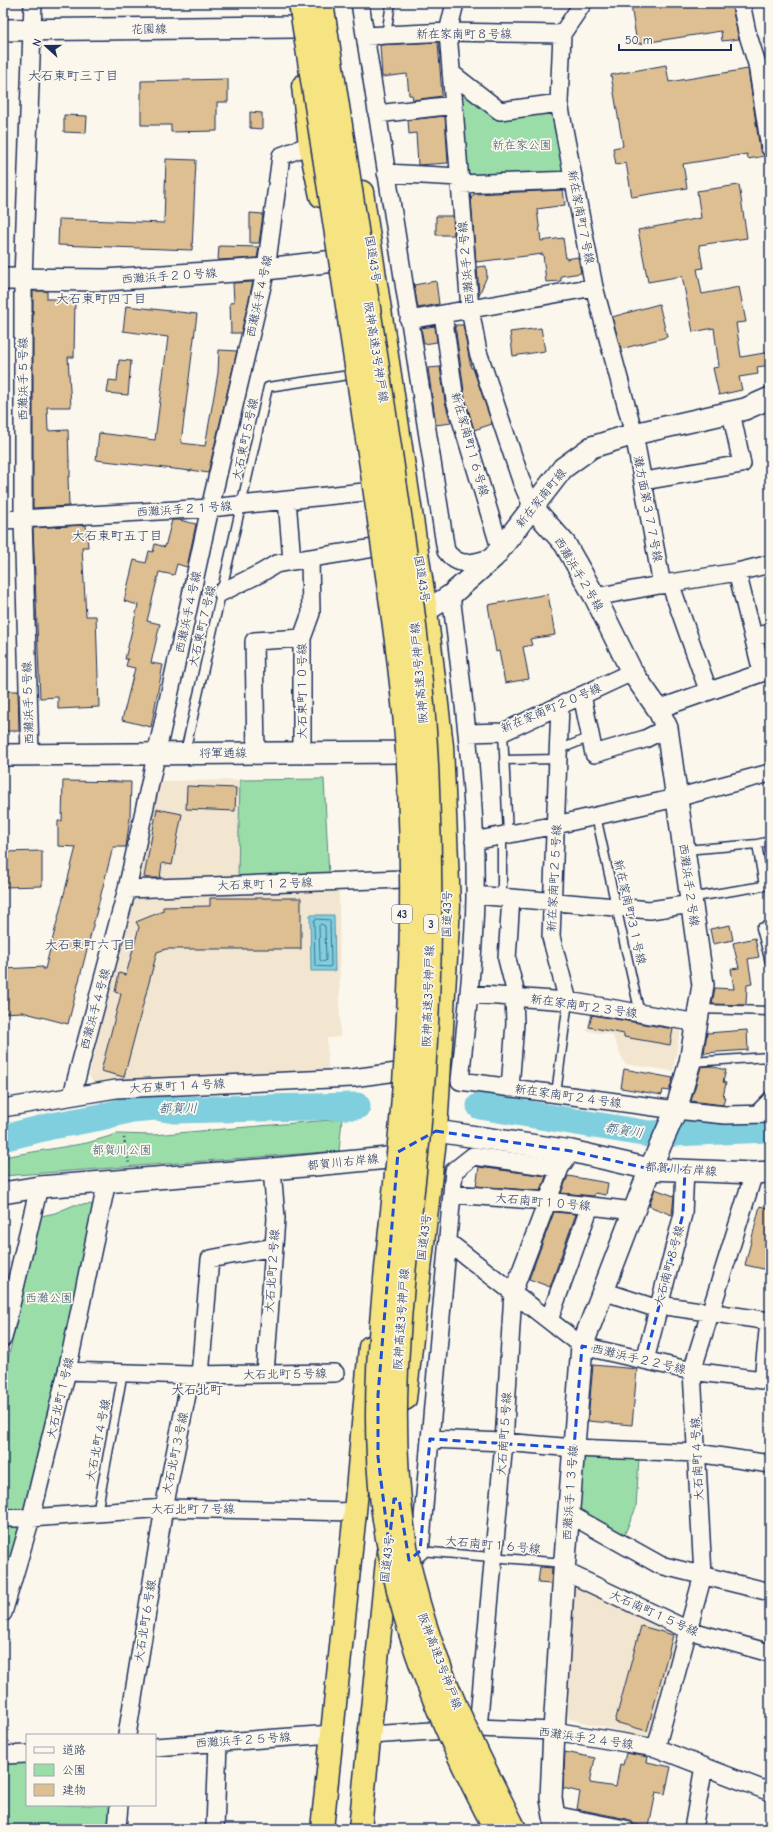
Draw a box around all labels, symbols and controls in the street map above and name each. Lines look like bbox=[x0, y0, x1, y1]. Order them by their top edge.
street label: 花園線 bbox=[131, 22, 167, 36]
north arrow bbox=[26, 26, 66, 66]
scale bar bbox=[619, 26, 731, 52]
street label: 新在家南町８号線 bbox=[416, 27, 512, 41]
text: 50 m bbox=[625, 33, 653, 47]
text: N bbox=[30, 37, 44, 48]
district label: 大石東町三丁目 bbox=[27, 68, 119, 83]
park label: 新在家公園 bbox=[492, 138, 552, 152]
street label: 新在家南町７号線 bbox=[565, 169, 597, 265]
street label: 西灘浜手２号線 bbox=[455, 221, 477, 305]
street label: 国道43号 bbox=[362, 234, 384, 284]
street label: 西灘浜手４号線 bbox=[243, 253, 275, 339]
street label: 西灘浜手２０号線 bbox=[121, 266, 217, 286]
district label: 大石東町四丁目 bbox=[55, 291, 147, 306]
street label: 阪神高速3号神戸線 bbox=[361, 300, 391, 404]
street label: 西灘浜手５号線 bbox=[16, 337, 30, 421]
street label: 新在家南町１６号線 bbox=[448, 390, 492, 498]
street label: 大石東町５号線 bbox=[229, 396, 261, 482]
street label: 灘方面第３７７号線 bbox=[631, 455, 665, 563]
street label: 新在家南町線 bbox=[513, 466, 569, 530]
street label: 西灘浜手２１号線 bbox=[136, 499, 232, 519]
district label: 大石東町五丁目 bbox=[71, 528, 163, 543]
street label: 西灘浜手２号線 bbox=[551, 534, 607, 614]
street label: 国道43号 bbox=[411, 554, 433, 604]
street label: 西灘浜手４号線 bbox=[172, 569, 204, 655]
street label: 大石東町７号線 bbox=[186, 583, 218, 669]
street label: 阪神高速3号神戸線 bbox=[408, 622, 430, 724]
street label: 大石東町１０号線 bbox=[295, 643, 309, 739]
street label: 西灘浜手５号線 bbox=[20, 661, 36, 745]
street label: 新在家南町２０号線 bbox=[499, 680, 603, 736]
street label: 将軍通線 bbox=[199, 746, 247, 760]
street label: 新在家南町２５号線 bbox=[544, 824, 564, 932]
street label: 西灘浜手２号線 bbox=[676, 842, 702, 928]
street label: 新在家南町３１号線 bbox=[611, 858, 649, 966]
street label: 大石東町１２号線 bbox=[217, 875, 313, 893]
street label: 国道43号 bbox=[440, 890, 454, 938]
road number: 43 bbox=[392, 905, 412, 923]
road number: 3 bbox=[424, 915, 438, 933]
district label: 大石東町六丁目 bbox=[44, 937, 136, 952]
street label: 阪神高速3号神戸線 bbox=[419, 945, 437, 1047]
street label: 西灘浜手４号線 bbox=[77, 967, 113, 1051]
street label: 新在家南町２３号線 bbox=[530, 992, 638, 1020]
street label: 大石東町１４号線 bbox=[129, 1076, 225, 1096]
street label: 新在家南町２４号線 bbox=[514, 1082, 622, 1110]
water label: 都賀川 bbox=[158, 1100, 198, 1116]
water label: 都賀川 bbox=[604, 1120, 644, 1140]
park label: 都賀川公園 bbox=[92, 1143, 152, 1157]
street label: 都賀川右岸線 bbox=[306, 1151, 380, 1173]
street label: 都賀川右岸線 bbox=[645, 1160, 717, 1178]
street label: 大石南町１０号線 bbox=[495, 1191, 591, 1213]
street label: 国道43号 bbox=[414, 1212, 434, 1262]
street label: 大石南町８号線 bbox=[651, 1224, 687, 1308]
street label: 大石北町２号線 bbox=[262, 1229, 282, 1313]
street label: 阪神高速3号神戸線 bbox=[390, 1268, 412, 1370]
park label: 西灘公園 bbox=[25, 1291, 73, 1305]
street label: 西灘浜手２２号線 bbox=[591, 1341, 687, 1377]
street label: 大石北町１号線 bbox=[44, 1355, 76, 1441]
street label: 大石北町５号線 bbox=[243, 1366, 327, 1382]
district label: 大石北町 bbox=[171, 1382, 223, 1397]
street label: 大石南町５号線 bbox=[494, 1392, 514, 1476]
street label: 大石北町４号線 bbox=[83, 1397, 113, 1483]
street label: 大石北町３号線 bbox=[159, 1410, 191, 1496]
street label: 大石南町４号線 bbox=[688, 1417, 706, 1501]
street label: 西灘浜手１３号線 bbox=[560, 1445, 580, 1541]
street label: 大石北町７号線 bbox=[151, 1502, 235, 1516]
street label: 国道43号 bbox=[378, 1534, 396, 1584]
street label: 大石南町１６号線 bbox=[445, 1534, 541, 1556]
street label: 大石北町６号線 bbox=[132, 1578, 158, 1664]
street label: 大石南町１５号線 bbox=[607, 1587, 701, 1639]
street label: 阪神高速3号神戸線 bbox=[415, 1611, 465, 1711]
street label: 西灘浜手２４号線 bbox=[537, 1724, 635, 1752]
street label: 西灘浜手２５号線 bbox=[195, 1730, 291, 1750]
legend bbox=[26, 1734, 156, 1806]
text: 道路 bbox=[62, 1743, 86, 1757]
text: 公園 bbox=[62, 1763, 86, 1777]
text: 建物 bbox=[62, 1783, 86, 1797]

